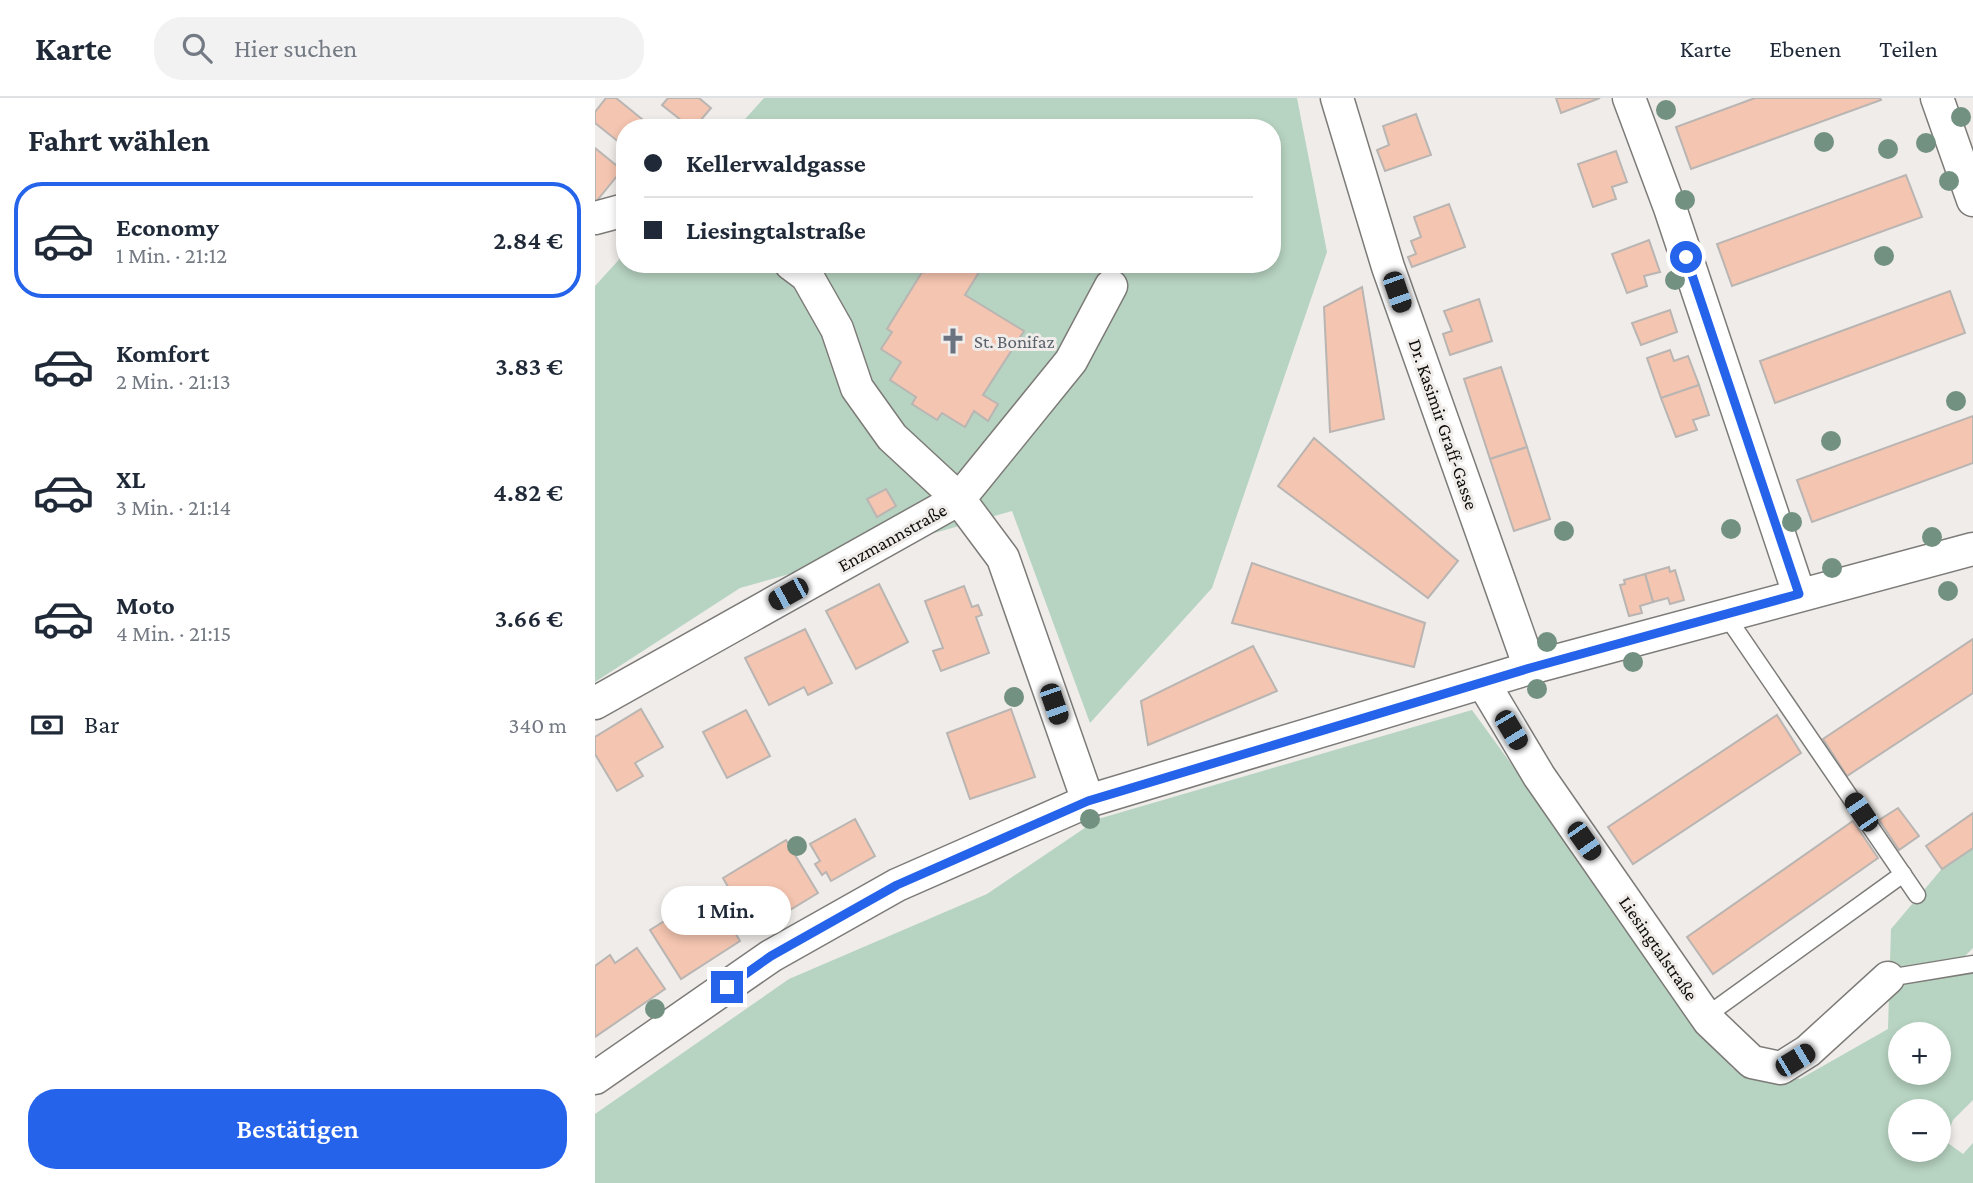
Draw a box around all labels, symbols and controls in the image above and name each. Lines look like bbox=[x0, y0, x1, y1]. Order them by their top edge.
search box bbox=[154, 17, 644, 80]
icon: search bbox=[178, 29, 216, 67]
text: Karte bbox=[35, 30, 112, 67]
text: Hier suchen bbox=[234, 34, 357, 63]
text: Karte bbox=[1680, 35, 1731, 62]
text: Ebenen bbox=[1769, 35, 1841, 62]
text: Teilen bbox=[1879, 35, 1938, 62]
text: Fahrt wählen bbox=[28, 122, 210, 158]
text: Kellerwaldgasse bbox=[686, 149, 866, 178]
icon: car bbox=[32, 209, 95, 272]
text: Economy bbox=[116, 213, 219, 242]
text: Liesingtalstraße bbox=[686, 216, 866, 245]
text: 2.84 € bbox=[493, 226, 563, 255]
route start bbox=[1670, 241, 1702, 273]
text: 1 Min. · 21:12 bbox=[116, 242, 227, 268]
car bbox=[1381, 269, 1414, 315]
church icon: St. Bonifaz bbox=[938, 326, 968, 356]
place label: St. Bonifaz bbox=[974, 331, 1055, 352]
icon: car bbox=[32, 335, 95, 398]
street label: Dr. Kasimir Graff-Gasse bbox=[1404, 336, 1483, 512]
text: Komfort bbox=[116, 339, 209, 368]
text: 3.83 € bbox=[495, 352, 563, 381]
text: 2 Min. · 21:13 bbox=[116, 368, 231, 394]
icon: car bbox=[32, 461, 95, 524]
text: XL bbox=[116, 465, 145, 494]
text: 4.82 € bbox=[493, 478, 563, 507]
text: 3 Min. · 21:14 bbox=[116, 494, 231, 520]
street label: Enzmannstraße bbox=[834, 499, 950, 576]
car bbox=[765, 575, 812, 613]
icon: car bbox=[32, 587, 95, 650]
text: Moto bbox=[116, 591, 175, 620]
text: 3.66 € bbox=[495, 604, 563, 633]
text: 4 Min. · 21:15 bbox=[116, 620, 231, 646]
car bbox=[1038, 681, 1071, 727]
icon: cash bbox=[28, 706, 66, 744]
car bbox=[1492, 707, 1531, 753]
text: Bar bbox=[84, 710, 120, 739]
text: 340 m bbox=[509, 712, 567, 738]
car bbox=[1841, 789, 1882, 835]
car bbox=[1564, 818, 1605, 864]
callout: 1 Min. bbox=[662, 886, 792, 934]
street label: Liesingtalstraße bbox=[1615, 892, 1702, 1004]
text: 1 Min. bbox=[697, 897, 755, 923]
route end bbox=[711, 971, 743, 1003]
map controls bbox=[1888, 1022, 1951, 1162]
button: + bbox=[1888, 1022, 1951, 1085]
car bbox=[1772, 1040, 1819, 1080]
button: Bestätigen bbox=[28, 1089, 567, 1169]
button: − bbox=[1888, 1099, 1951, 1162]

